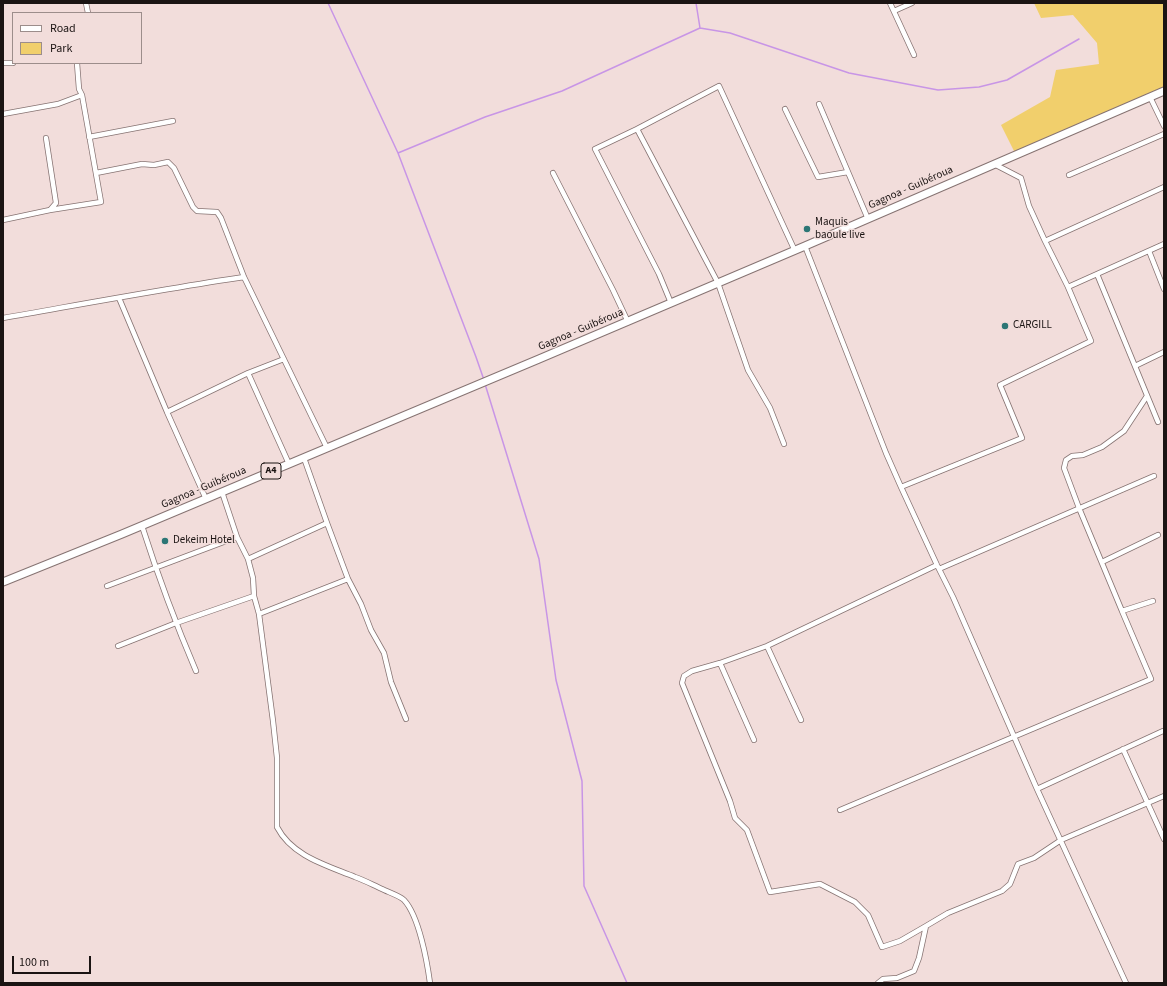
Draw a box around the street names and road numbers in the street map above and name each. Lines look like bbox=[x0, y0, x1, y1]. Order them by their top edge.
street label: Gagnoa - Guibéroua bbox=[867, 163, 955, 213]
street label: Gagnoa - Guibéroua bbox=[536, 306, 626, 354]
road number: A4 bbox=[261, 463, 281, 479]
street label: Gagnoa - Guibéroua bbox=[159, 464, 249, 512]

